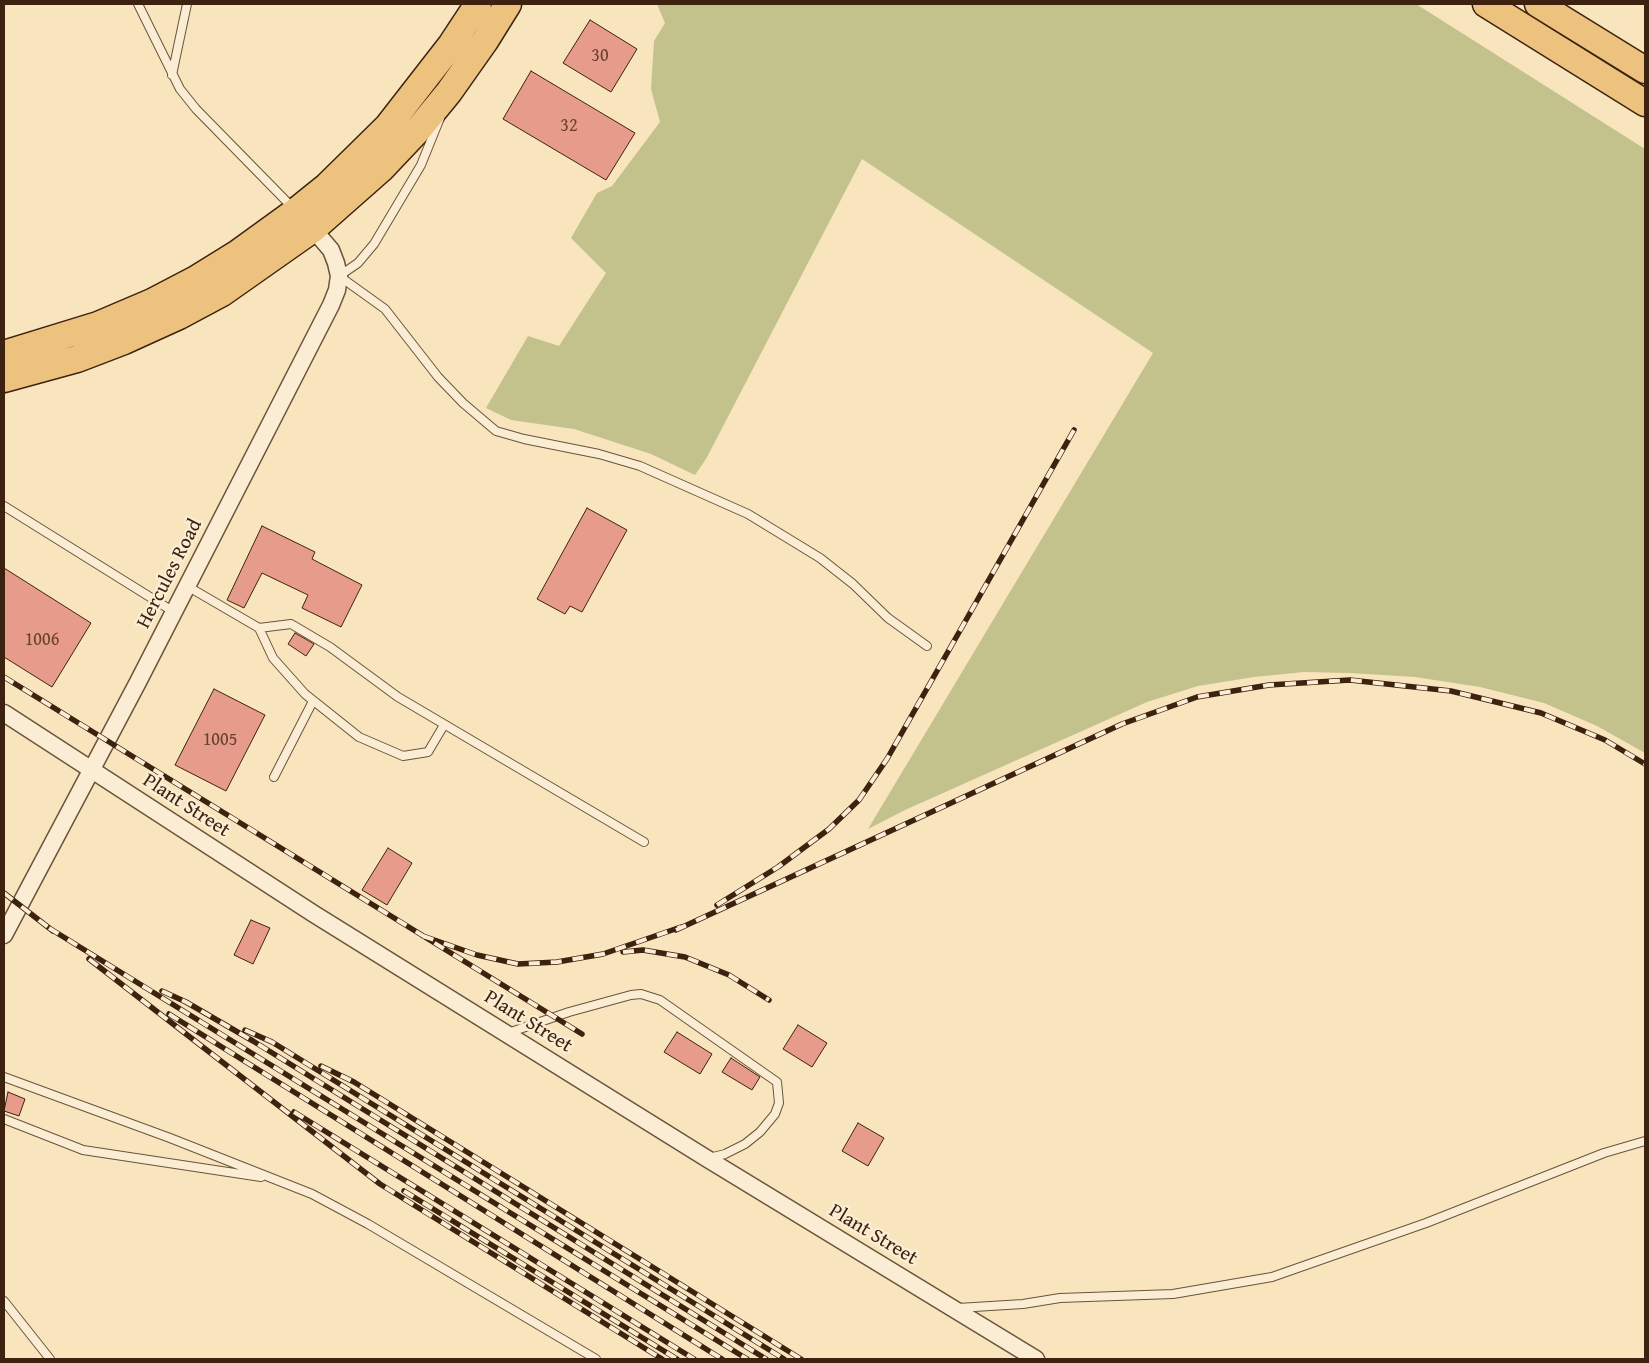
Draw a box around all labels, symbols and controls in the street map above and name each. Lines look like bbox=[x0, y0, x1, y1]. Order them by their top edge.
house number: 30 bbox=[591, 45, 609, 67]
house number: 32 bbox=[560, 115, 578, 137]
street label: Hercules Road bbox=[132, 515, 208, 633]
house number: 1006 bbox=[25, 629, 59, 651]
house number: 1005 bbox=[203, 729, 237, 751]
street label: Plant Street bbox=[138, 769, 234, 843]
street label: Plant Street bbox=[480, 986, 576, 1058]
street label: Plant Street bbox=[824, 1199, 922, 1271]

